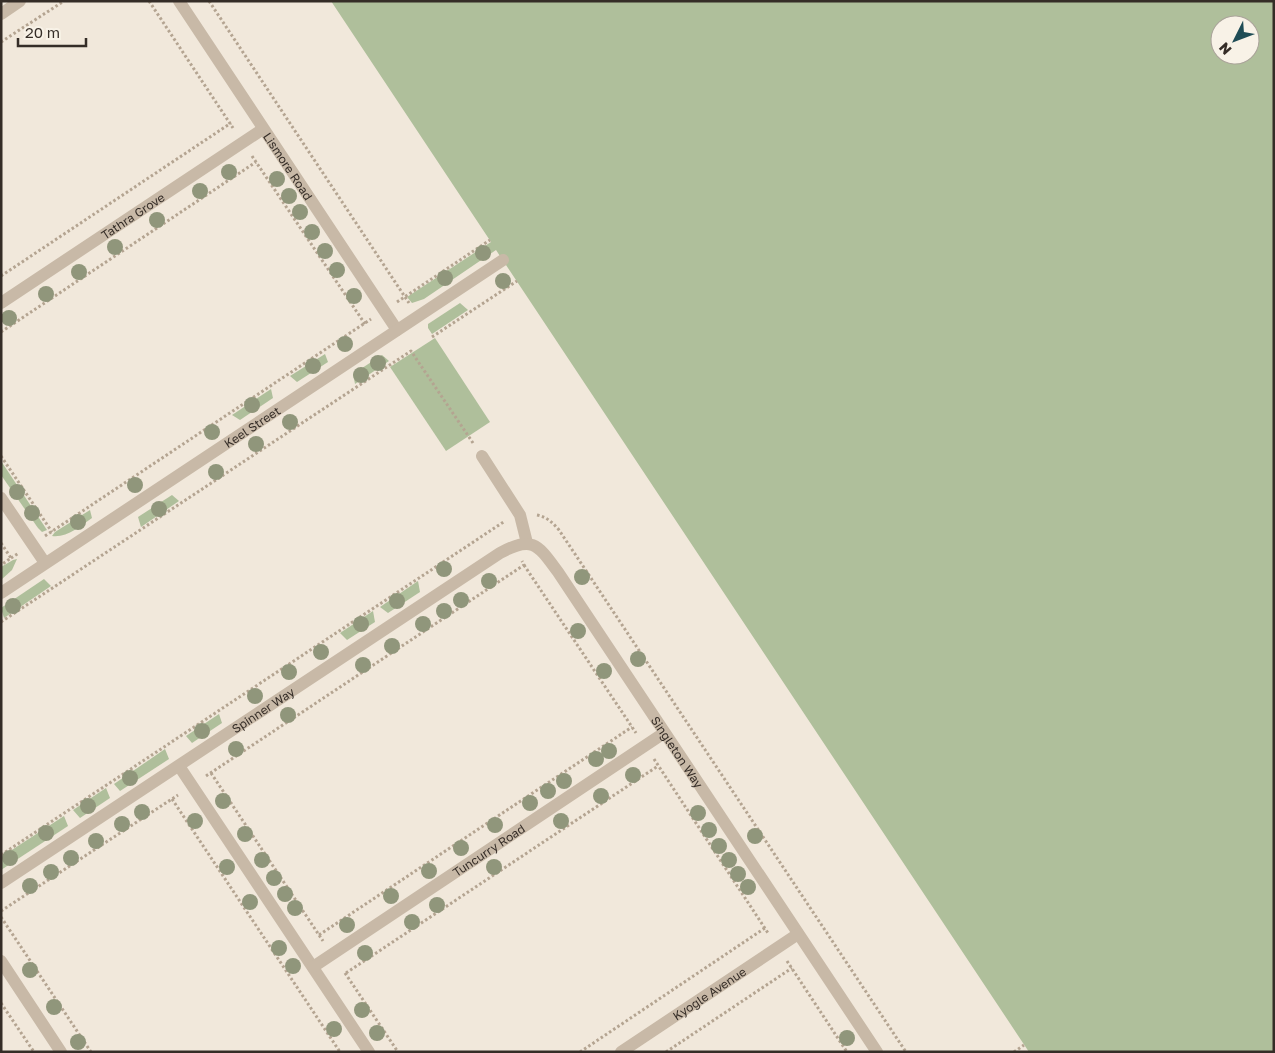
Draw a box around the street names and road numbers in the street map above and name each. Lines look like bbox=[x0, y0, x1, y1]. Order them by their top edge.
street label: Lismore Road bbox=[261, 129, 316, 203]
street label: Tathra Grove bbox=[98, 189, 167, 242]
street label: Keel Street bbox=[221, 402, 283, 451]
street label: Spinner Way bbox=[229, 684, 297, 736]
street label: Singleton Way bbox=[648, 713, 707, 791]
street label: Tuncurry Road bbox=[450, 820, 528, 879]
street label: Kyogle Avenue bbox=[670, 963, 749, 1023]

